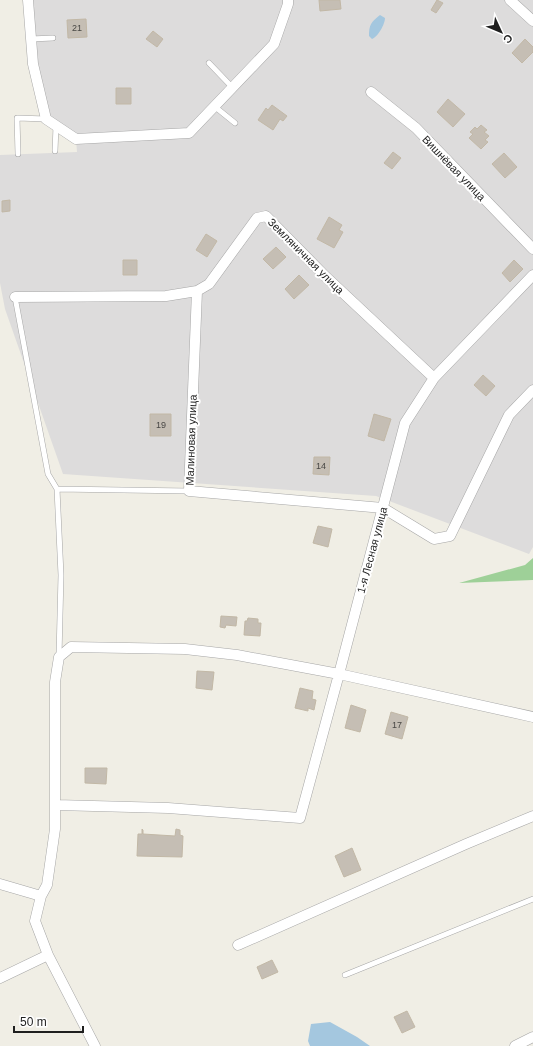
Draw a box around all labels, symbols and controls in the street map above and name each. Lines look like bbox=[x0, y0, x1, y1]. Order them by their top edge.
north arrow bbox=[481, 12, 521, 52]
house number: 21 bbox=[72, 23, 82, 33]
text: С bbox=[501, 32, 515, 46]
street label: Вишнёвая улица bbox=[420, 133, 489, 204]
street label: Земляничная улица bbox=[266, 216, 347, 297]
street label: Малиновая улица bbox=[183, 393, 199, 486]
house number: 19 bbox=[156, 420, 166, 430]
house number: 14 bbox=[316, 461, 326, 471]
street label: 1-я Лесная улица bbox=[355, 505, 390, 595]
house number: 17 bbox=[392, 720, 402, 730]
scale bar bbox=[14, 1008, 83, 1034]
text: 50 m bbox=[20, 1015, 47, 1029]

